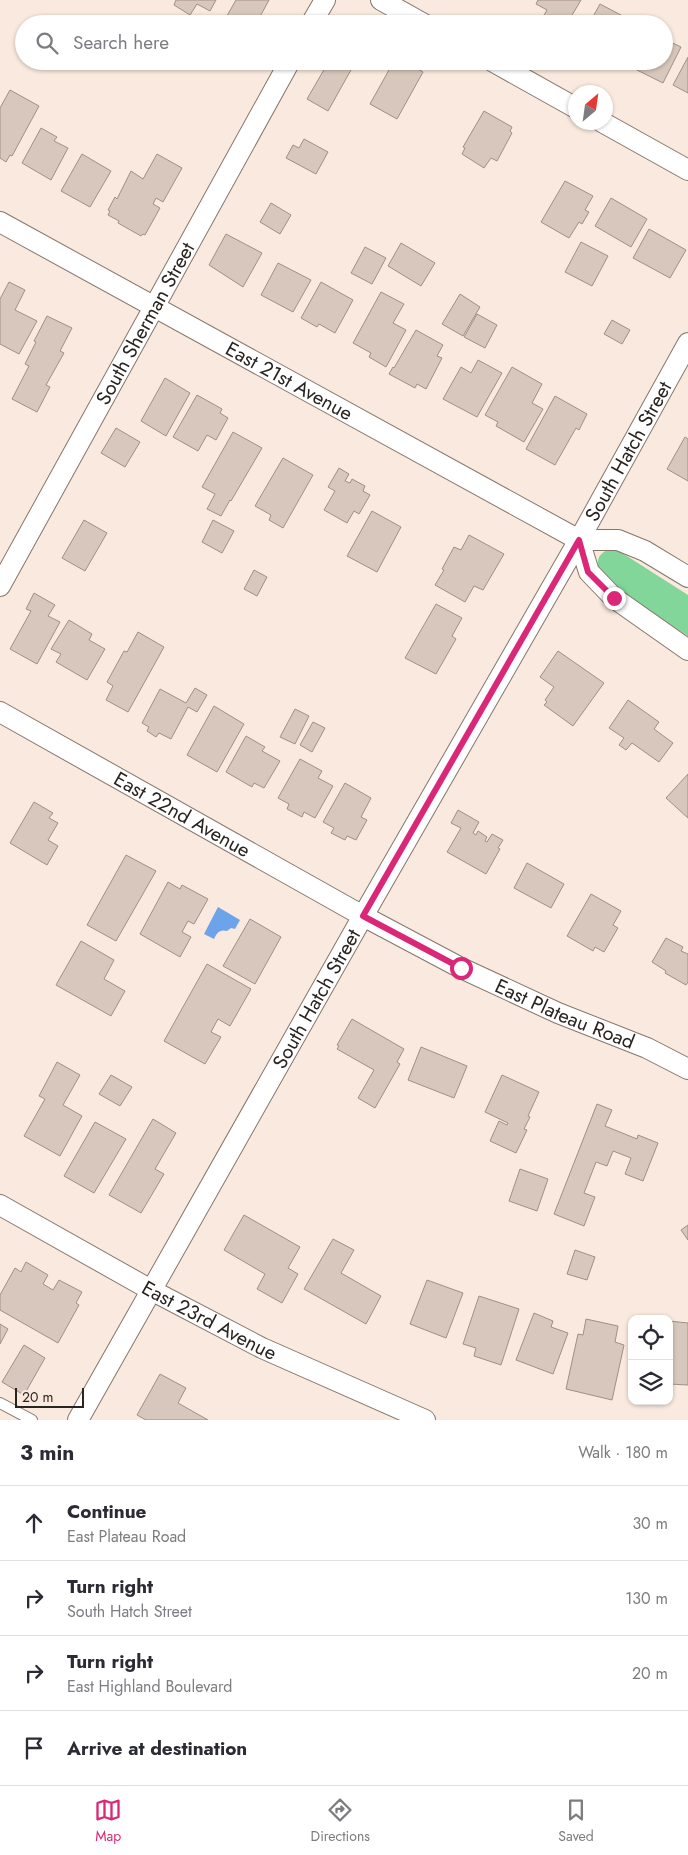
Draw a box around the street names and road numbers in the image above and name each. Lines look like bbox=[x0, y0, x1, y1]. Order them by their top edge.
street label: South Sherman Street bbox=[88, 237, 202, 410]
street label: East 21st Avenue bbox=[220, 334, 358, 428]
street label: South Hatch Street bbox=[578, 376, 679, 527]
street label: East 22nd Avenue bbox=[109, 764, 256, 864]
street label: South Hatch Street bbox=[265, 923, 367, 1074]
street label: East Plateau Road bbox=[490, 971, 639, 1056]
street label: East 23rd Avenue bbox=[136, 1273, 281, 1367]

